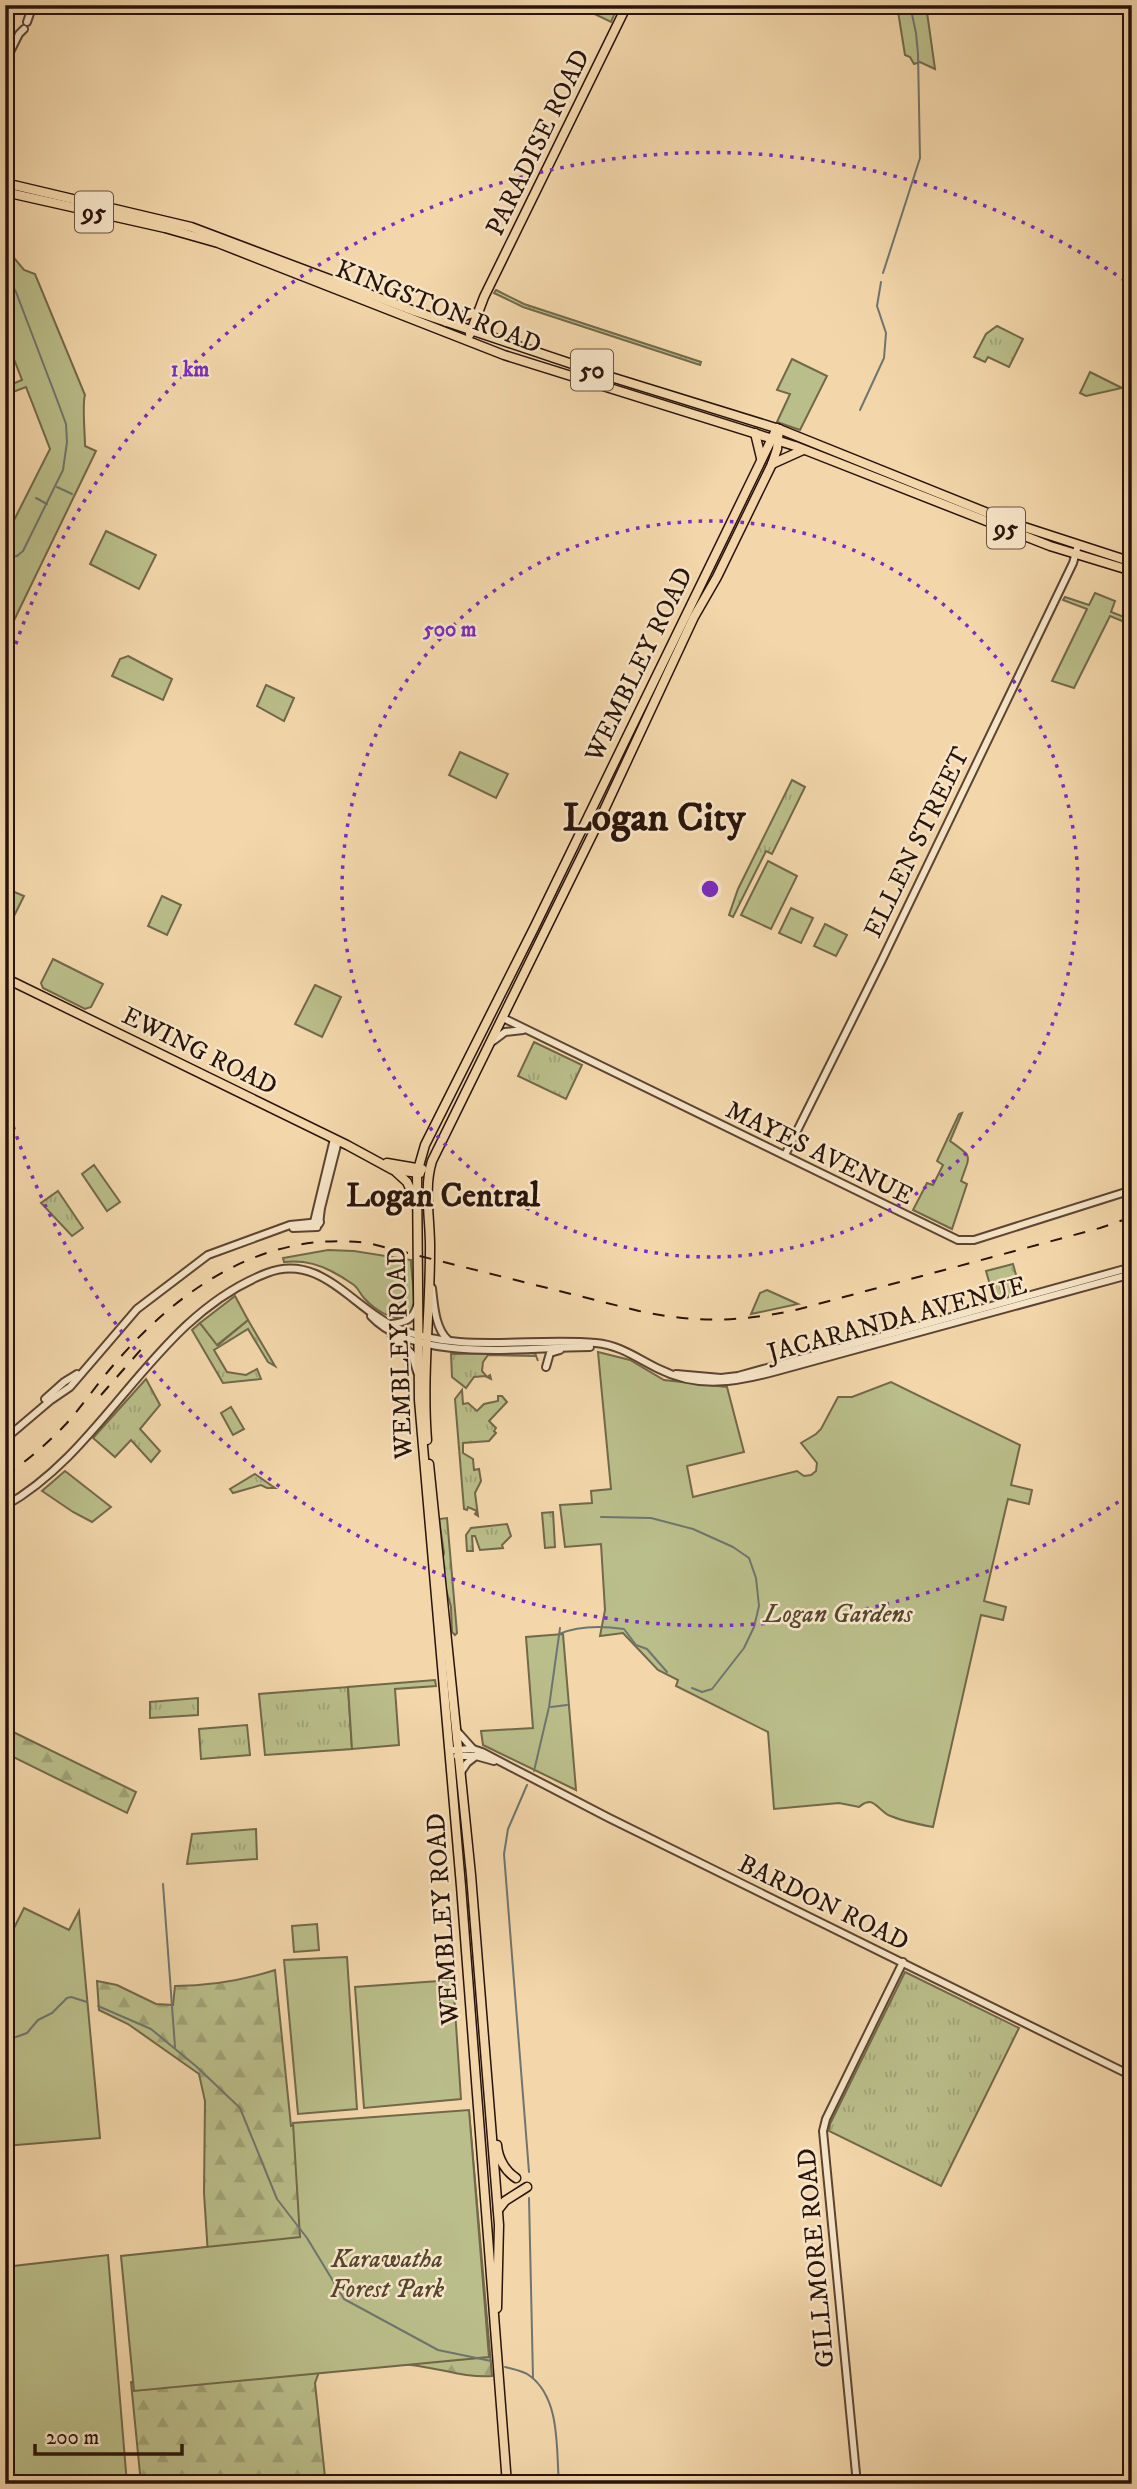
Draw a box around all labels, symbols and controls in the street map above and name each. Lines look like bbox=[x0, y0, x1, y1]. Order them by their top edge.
street label: PARADISE ROAD bbox=[479, 44, 598, 241]
road number: 95 bbox=[75, 192, 113, 232]
street label: KINGSTON ROAD bbox=[331, 253, 546, 362]
road number: 50 bbox=[571, 349, 613, 390]
text: 1 km bbox=[171, 357, 209, 383]
road number: 95 bbox=[987, 508, 1025, 548]
street label: WEMBLEY ROAD bbox=[577, 562, 701, 768]
text: 500 m bbox=[422, 617, 477, 643]
street label: ELLEN STREET bbox=[857, 742, 978, 944]
district label: Logan City bbox=[563, 794, 746, 844]
centre of rings bbox=[698, 877, 722, 901]
street label: EWING ROAD bbox=[116, 999, 282, 1103]
street label: MAYES AVENUE bbox=[720, 1094, 919, 1213]
district label: Logan Central bbox=[346, 1176, 541, 1217]
street label: WEMBLEY ROAD bbox=[380, 1246, 421, 1461]
street label: JACARANDA AVENUE bbox=[762, 1269, 1031, 1370]
park label: Logan Gardens bbox=[762, 1598, 914, 1631]
street label: WEMBLEY ROAD bbox=[420, 1812, 467, 2027]
street label: BARDON ROAD bbox=[733, 1848, 914, 1959]
street label: GILLMORE ROAD bbox=[790, 2147, 843, 2369]
park label: Karawatha Forest Park bbox=[330, 2243, 444, 2306]
scale bar bbox=[35, 2412, 182, 2456]
text: 200 m bbox=[46, 2425, 99, 2451]

